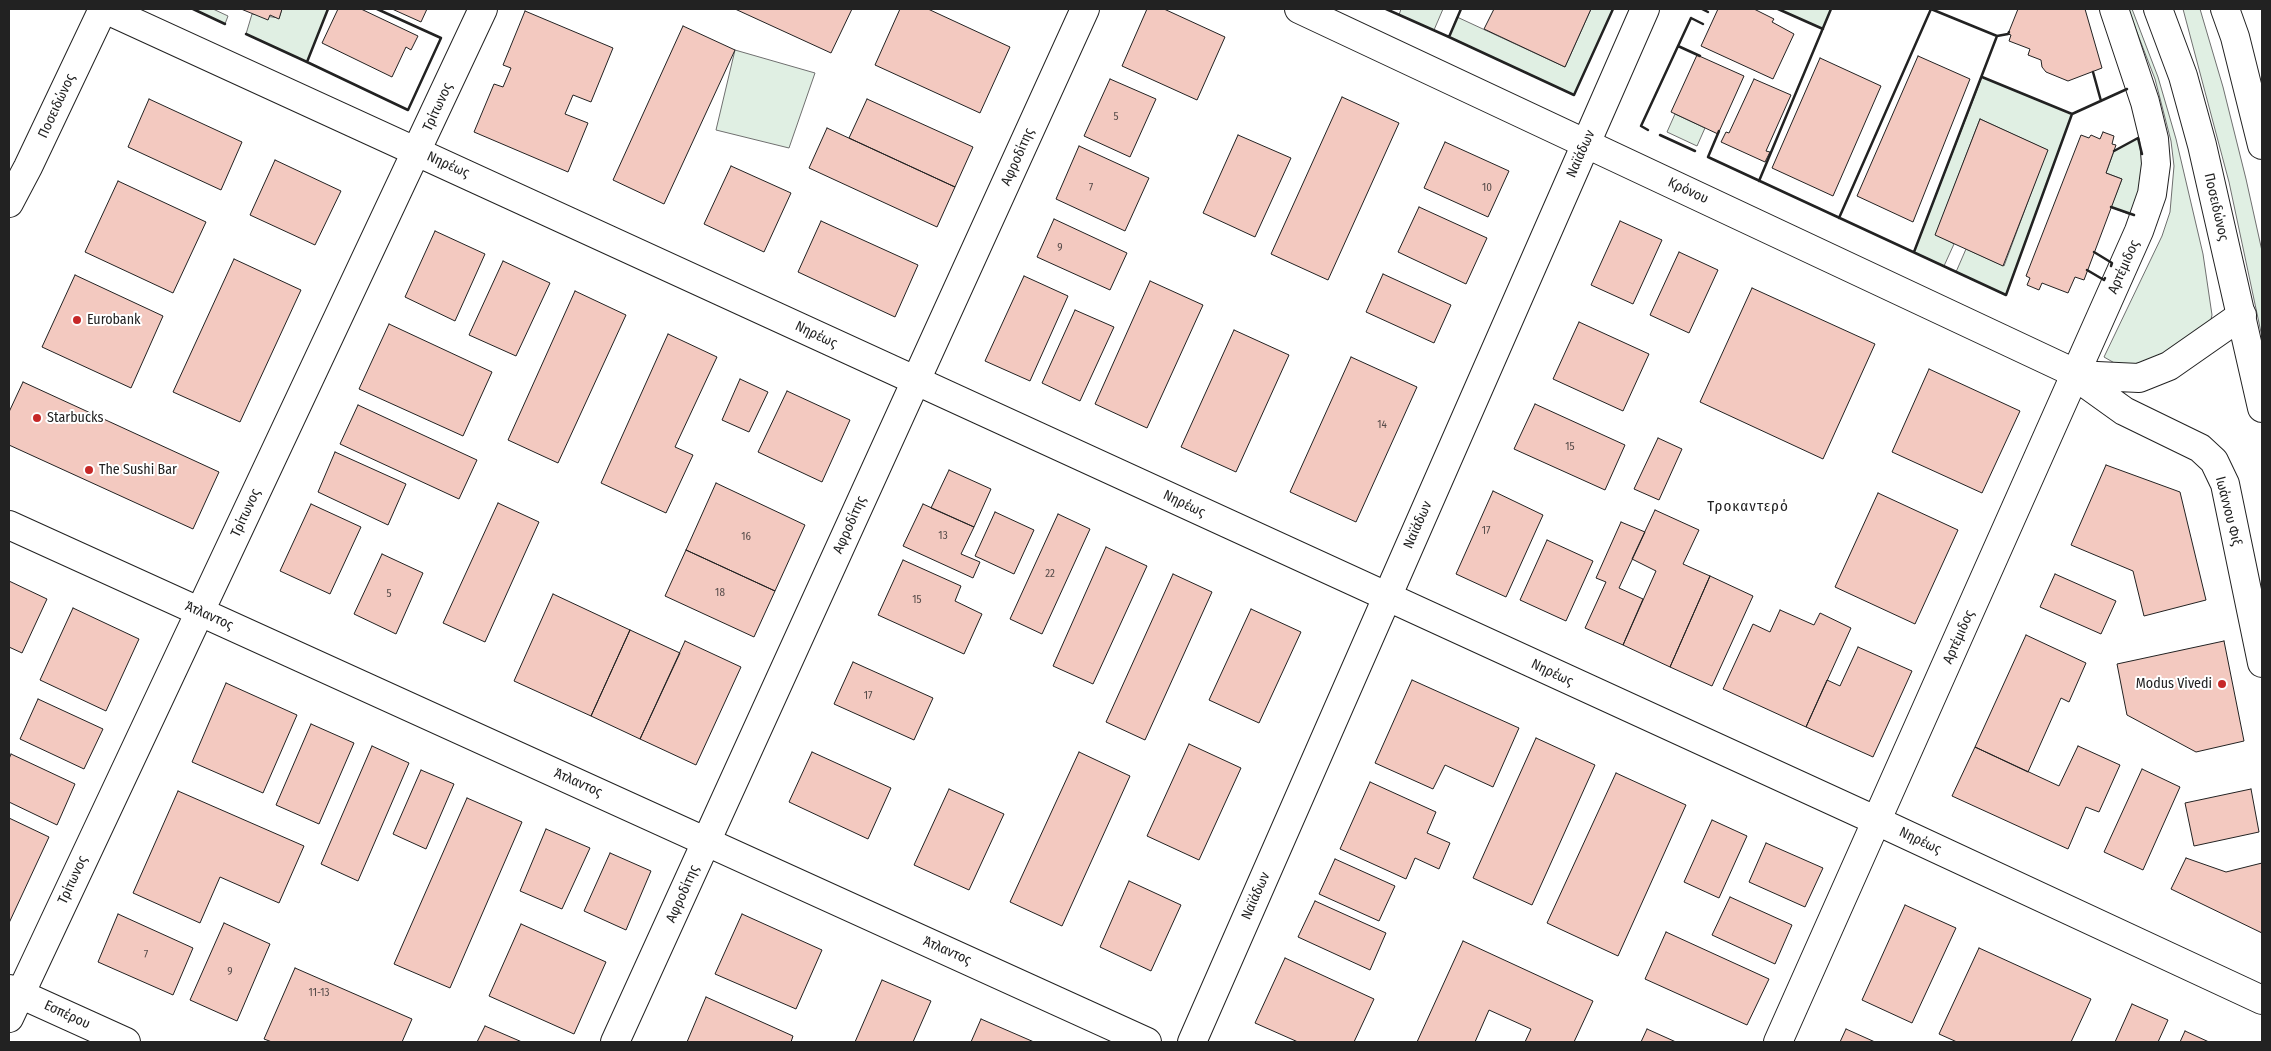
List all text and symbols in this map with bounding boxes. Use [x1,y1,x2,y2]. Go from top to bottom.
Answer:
street label: Ποσειδώνος [35,71,79,141]
street label: Τρίτωνος [420,80,456,134]
house number: 5 [1113,110,1119,124]
street label: Αφροδίτης [998,126,1038,188]
street label: Ναϊάδων [1563,128,1599,180]
street label: Νηρέως [424,148,472,182]
street label: Ποσειδώνος [2200,172,2232,242]
street label: Κρόνου [1665,174,1711,208]
house number: 7 [1089,181,1093,195]
house number: 10 [1482,181,1492,195]
street label: Αρτέμιδος [2105,237,2143,297]
house number: 9 [1057,241,1063,255]
place label: Eurobank [87,312,141,328]
marker: Eurobank [71,314,83,326]
street label: Νηρέως [792,318,840,352]
place label: Starbucks [47,410,103,426]
marker: Starbucks [31,412,43,424]
house number: 14 [1377,418,1387,432]
house number: 15 [1565,440,1575,454]
place label: The Sushi Bar [99,462,177,478]
marker: The Sushi Bar [83,464,95,476]
street label: Ιωάννου Φιξ [2211,475,2245,547]
street label: Τρίτωνος [228,486,264,540]
street label: Νηρέως [1160,487,1208,521]
street label: Αφροδίτης [830,494,870,556]
district label: Τροκαντερό [1706,498,1790,516]
street label: Ναϊάδων [1400,499,1436,551]
house number: 17 [1482,524,1490,538]
house number: 13 [938,529,948,543]
house number: 16 [741,530,751,544]
house number: 22 [1045,567,1055,581]
house number: 18 [715,586,725,600]
house number: 5 [386,587,392,601]
house number: 15 [912,593,922,607]
street label: Άτλαντος [182,598,236,634]
street label: Αρτέμιδος [1940,607,1978,667]
street label: Νηρέως [1528,656,1576,690]
place label: Modus Vivedi [2136,676,2212,692]
marker: Modus Vivedi [2216,678,2228,690]
house number: 17 [864,689,872,703]
street label: Άτλαντος [551,765,605,801]
street label: Νηρέως [1896,824,1944,858]
street label: Τρίτωνος [55,853,91,907]
street label: Αφροδίτης [663,863,703,925]
street label: Ναϊάδων [1238,870,1274,922]
street label: Άτλαντος [920,933,974,969]
house number: 7 [144,948,148,962]
house number: 9 [227,965,233,979]
house number: 11-13 [309,986,329,1000]
street label: Εσπέρου [41,997,93,1033]

